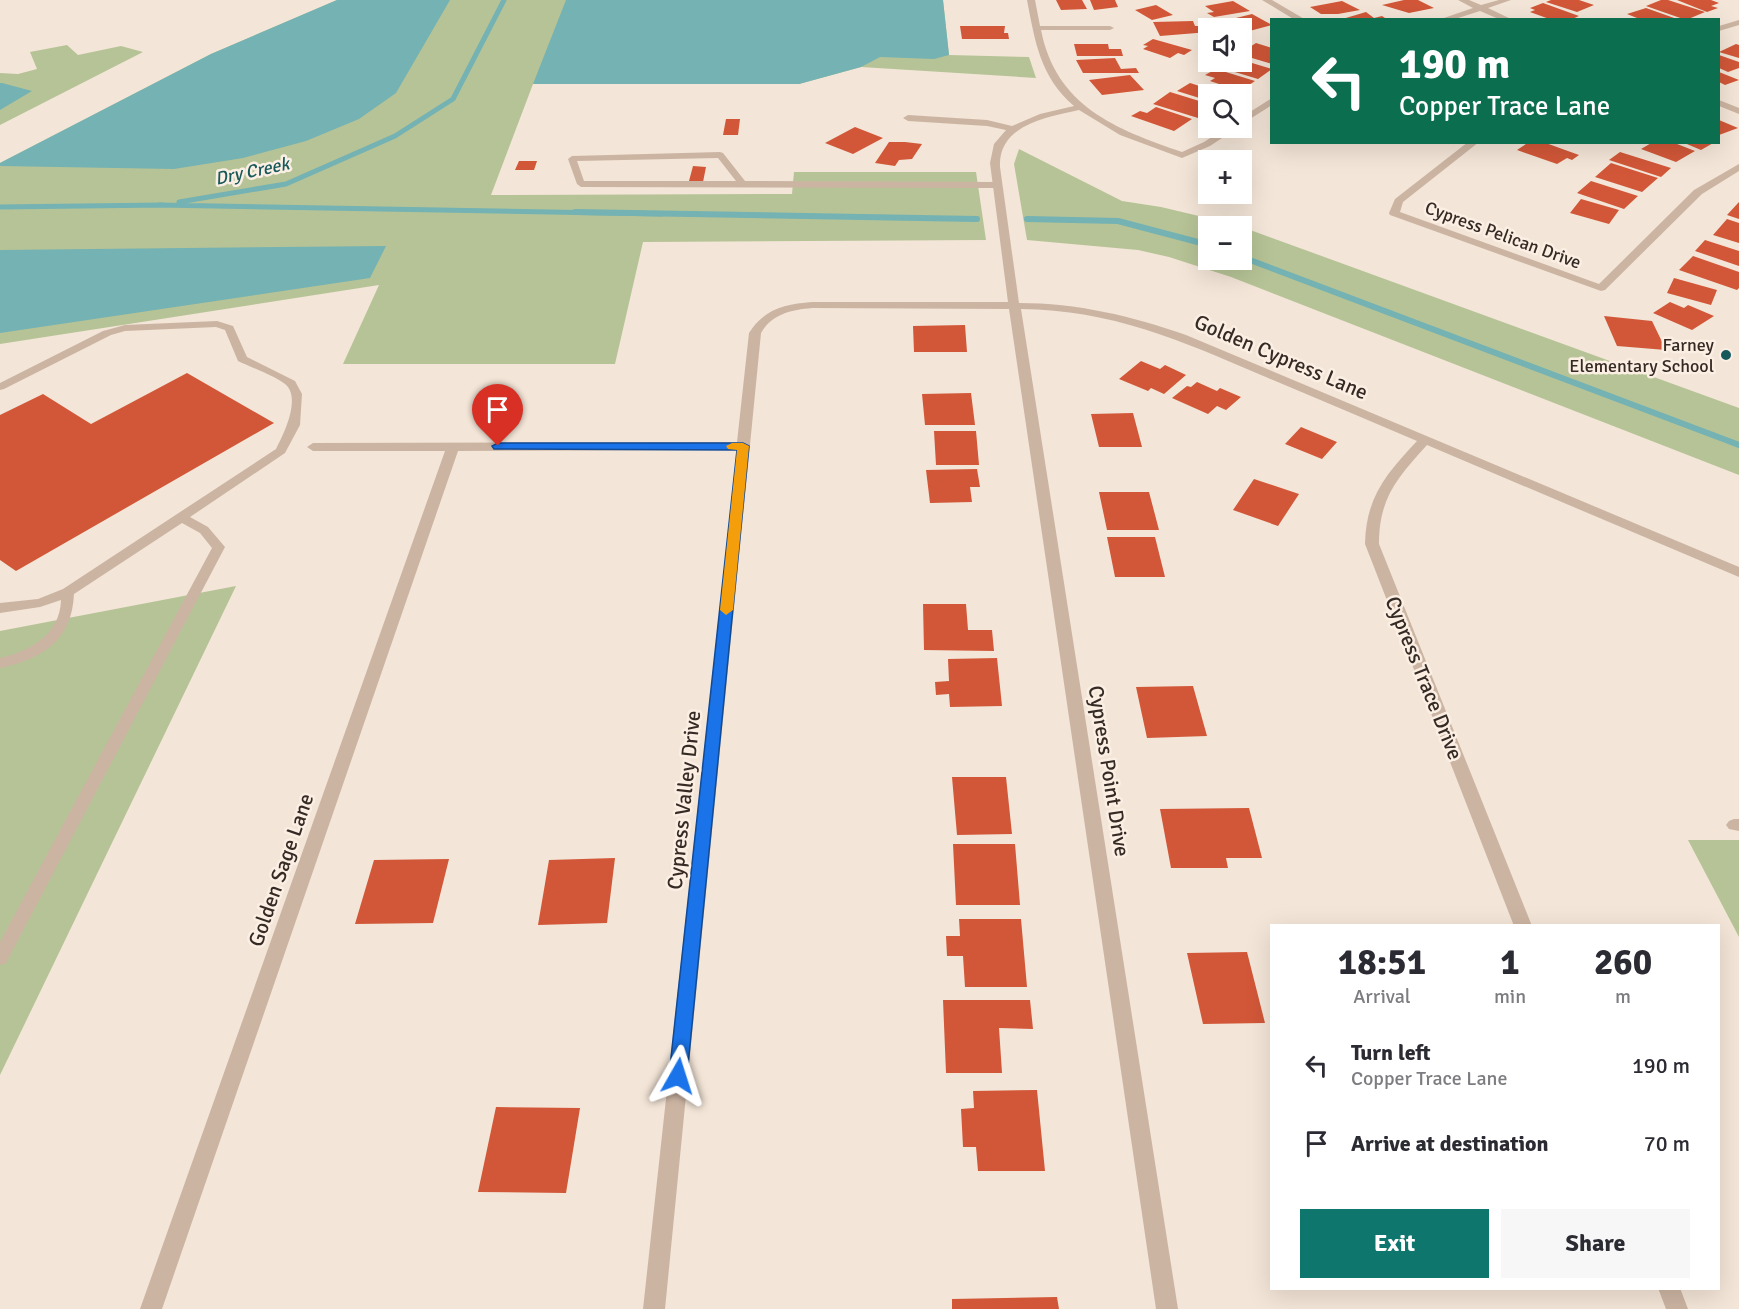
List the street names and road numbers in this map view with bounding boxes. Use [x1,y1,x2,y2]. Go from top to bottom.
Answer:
street label: Cypress Pelican Drive [1422,197,1584,273]
street label: Golden Cypress Lane [1190,309,1372,405]
street label: Cypress Trace Drive [1379,593,1469,763]
street label: Cypress Point Drive [1083,684,1135,858]
street label: Cypress Valley Drive [662,709,706,891]
street label: Golden Sage Lane [243,790,319,950]

